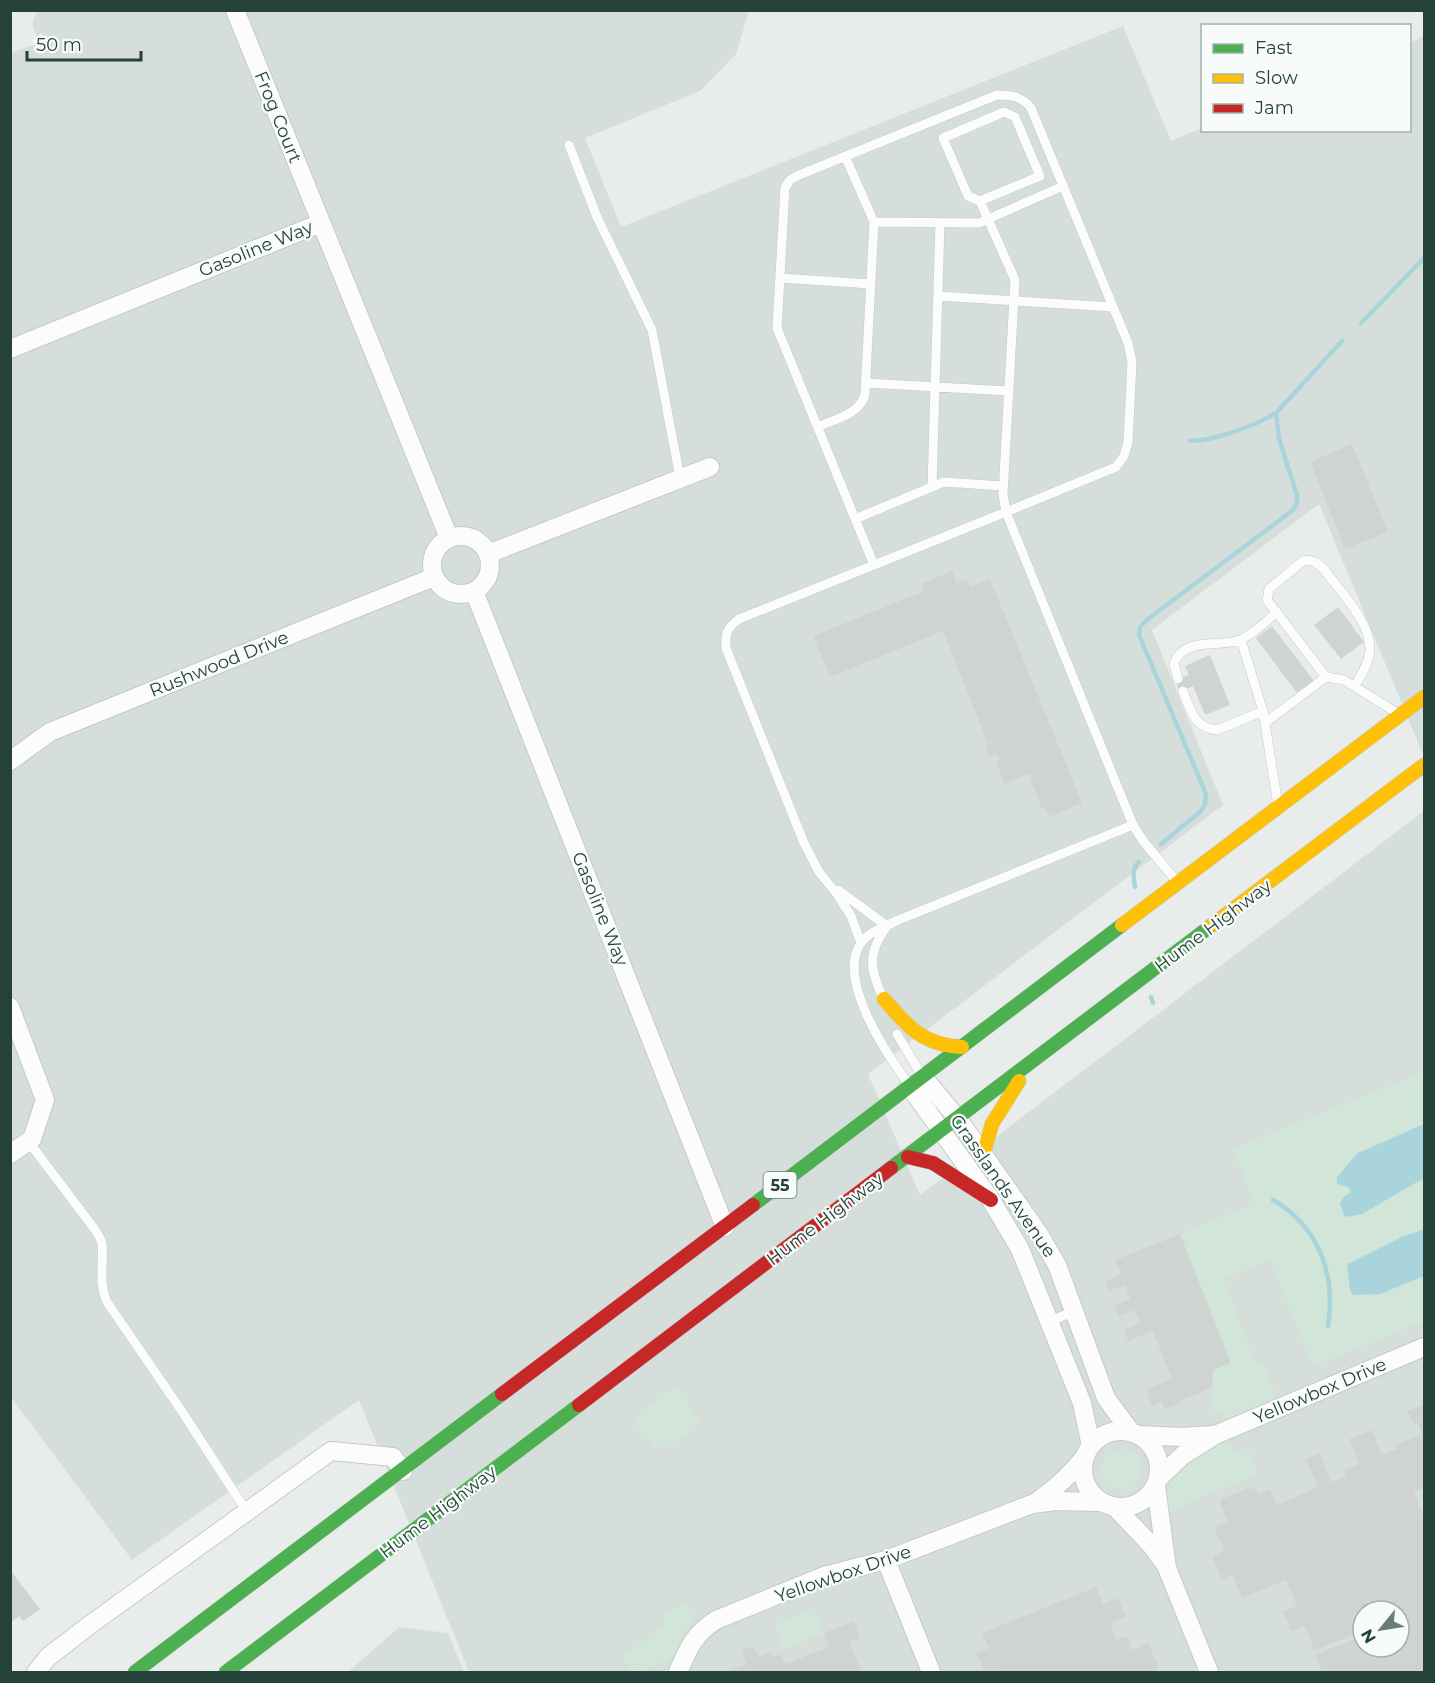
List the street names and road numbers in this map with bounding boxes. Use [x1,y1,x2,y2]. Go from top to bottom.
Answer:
street label: Frog Court [250,68,306,166]
street label: Gasoline Way [196,216,316,282]
street label: Rushwood Drive [146,626,292,702]
street label: Gasoline Way [567,849,633,969]
street label: Hume Highway [1150,875,1276,977]
street label: Grasslands Avenue [945,1110,1061,1262]
street label: Hume Highway [762,1168,888,1270]
road number: 55 [764,1172,796,1198]
street label: Yellowbox Drive [1250,1353,1390,1429]
street label: Hume Highway [375,1461,501,1563]
street label: Yellowbox Drive [772,1540,914,1608]

